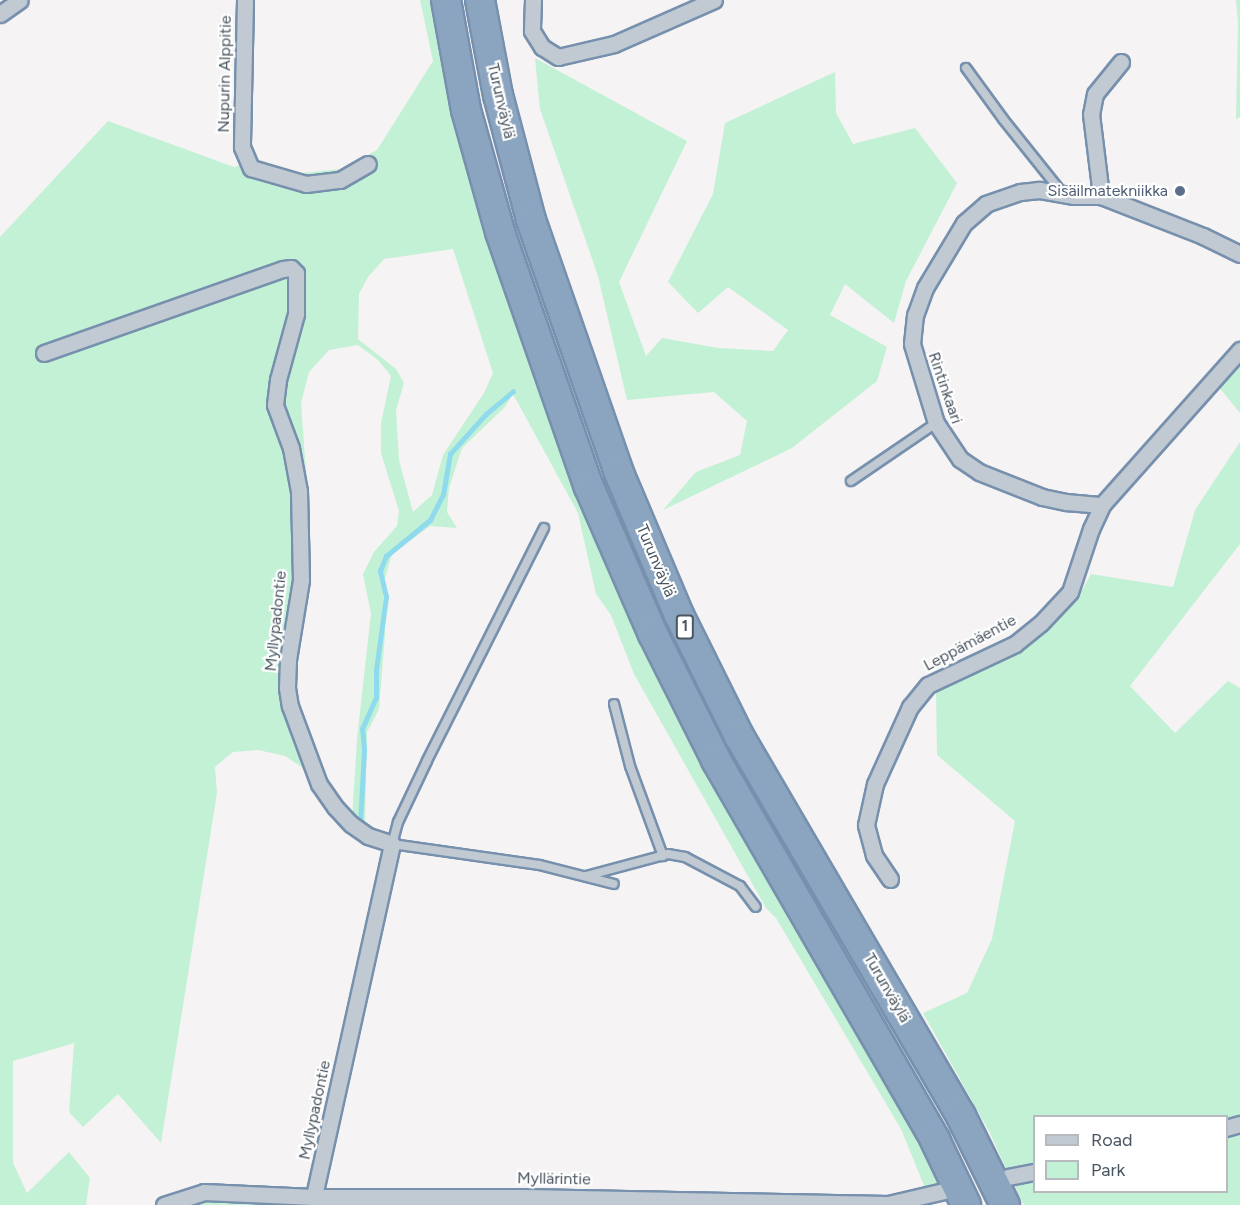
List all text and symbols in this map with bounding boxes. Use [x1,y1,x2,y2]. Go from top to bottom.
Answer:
street label: Nupurin Alppitie [214,15,236,133]
street label: Turunväylä [483,62,519,140]
place label: Sisäilmatekniikka [1047,181,1168,201]
marker: Sisäilmatekniikka [1173,184,1187,198]
street label: Rintinkaari [924,350,966,426]
street label: Turunväylä [632,522,680,600]
street label: Myllypadontie [261,570,291,672]
street label: Leppämäentie [920,611,1020,675]
road number: 1 [674,615,696,639]
street label: Turunväylä [860,950,914,1026]
street label: Myllypadontie [295,1059,335,1161]
legend [1033,1115,1228,1193]
text: Road [1091,1129,1132,1151]
text: Park [1091,1159,1125,1181]
street label: Myllärintie [517,1169,591,1189]

